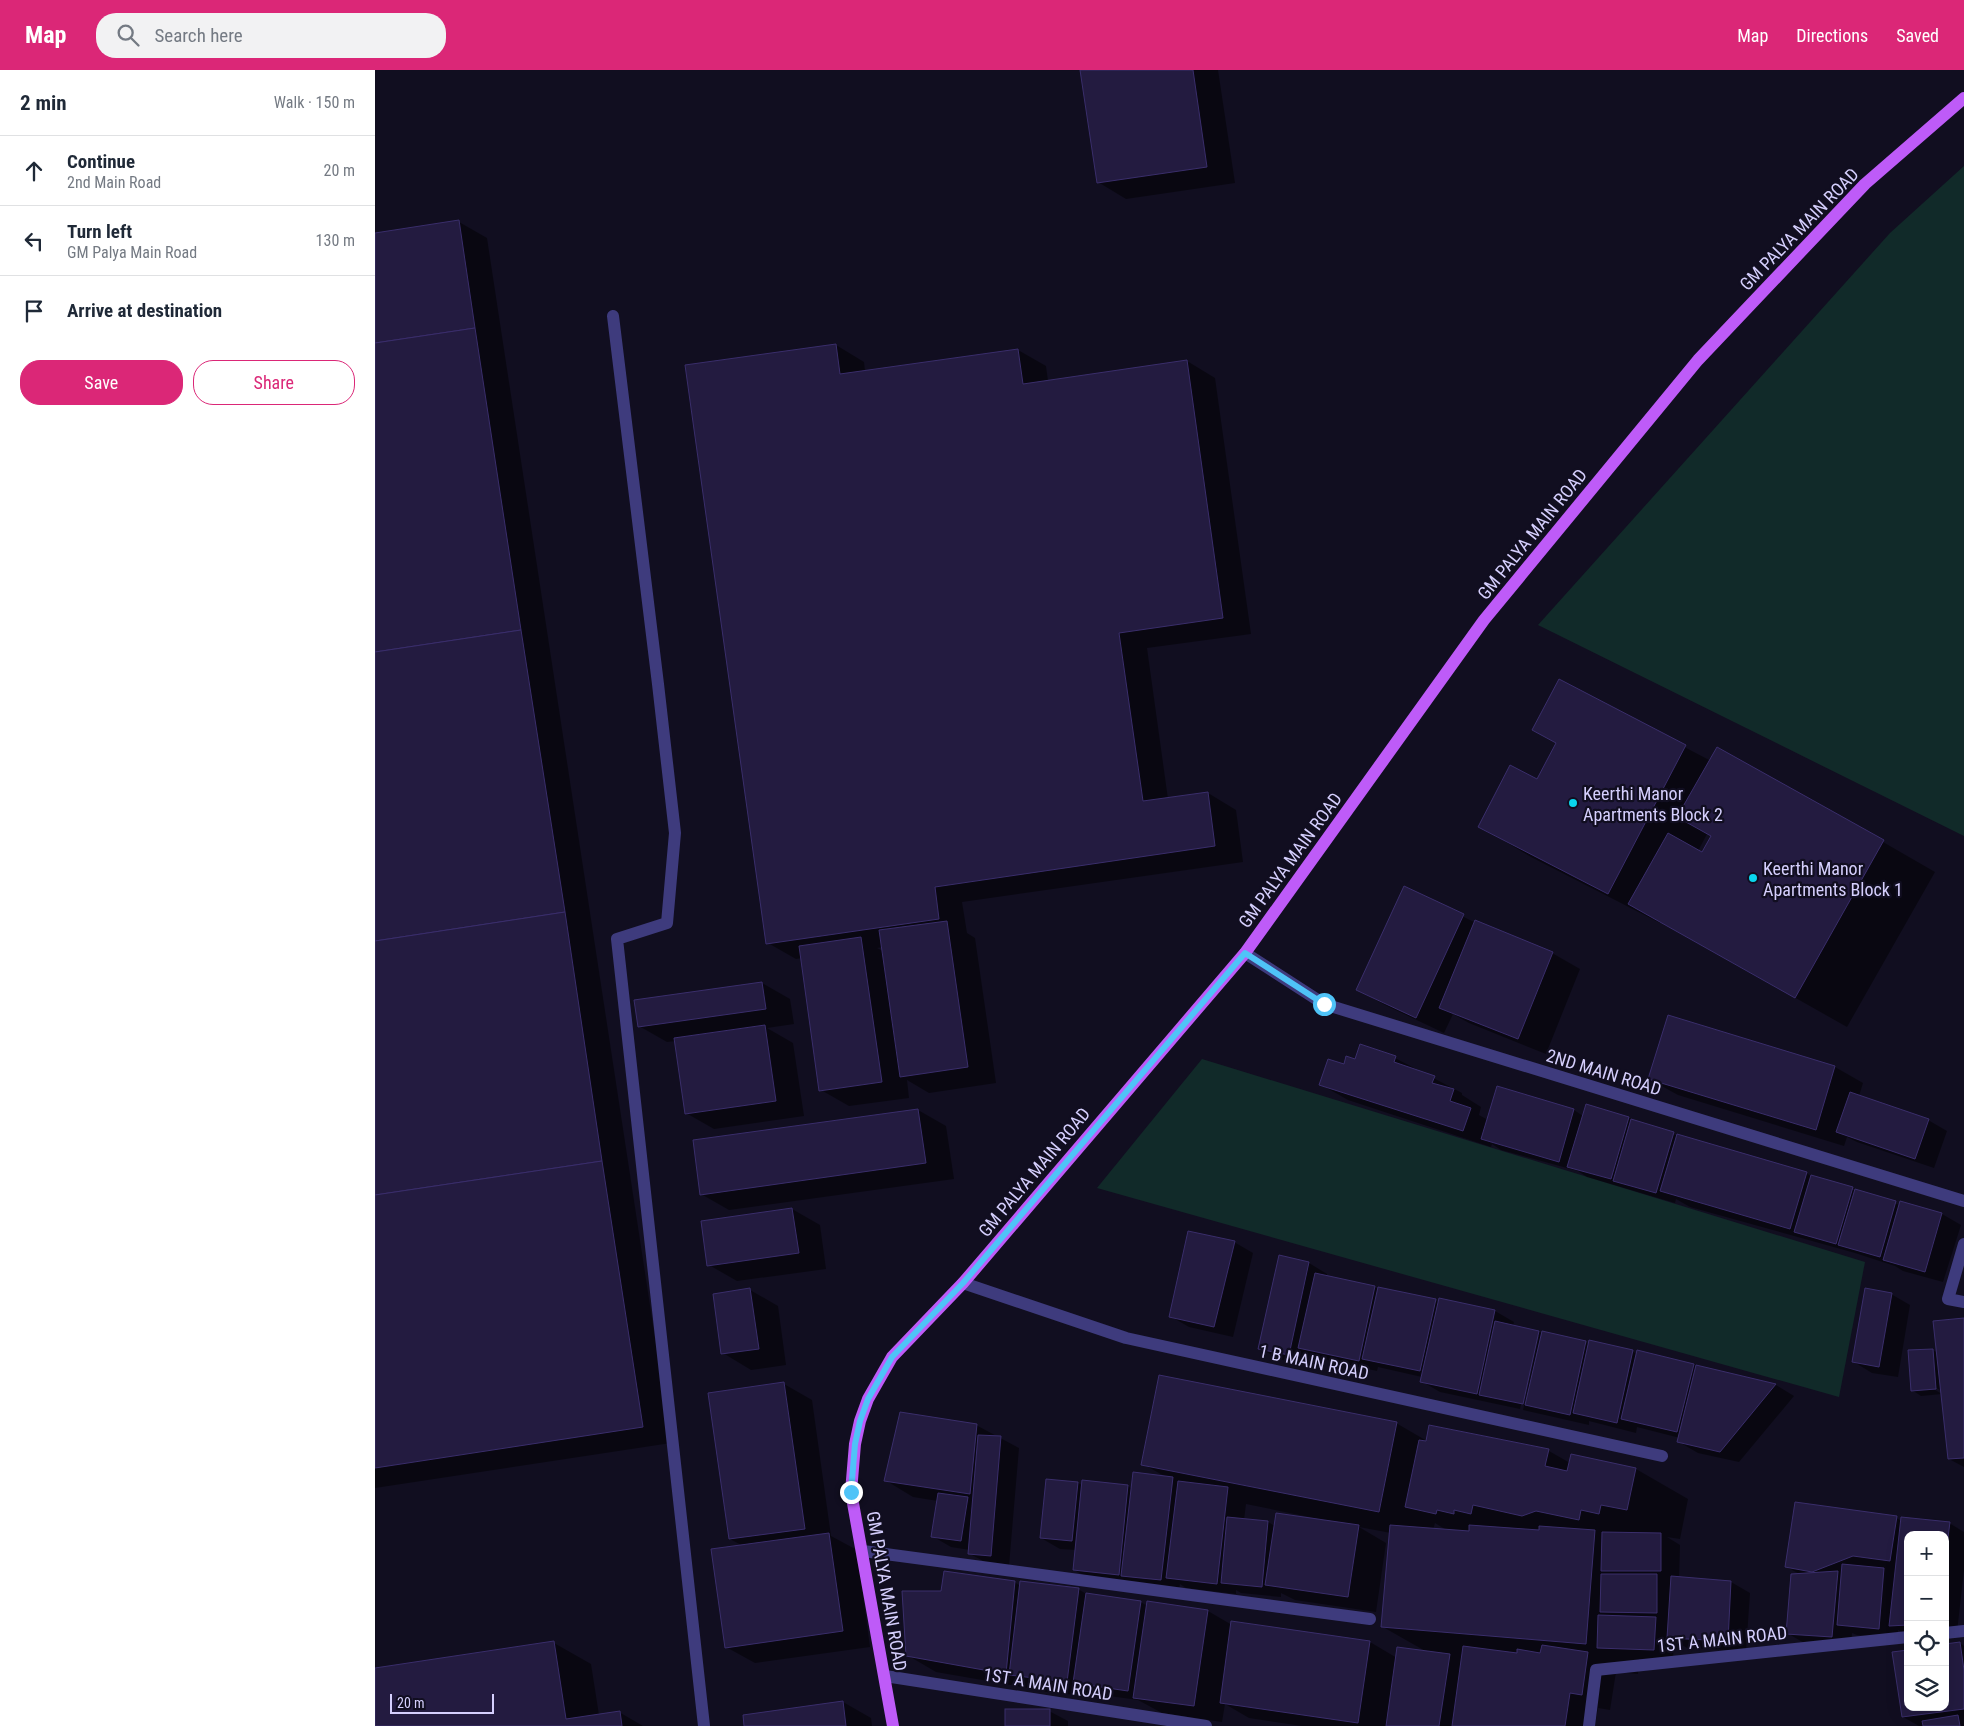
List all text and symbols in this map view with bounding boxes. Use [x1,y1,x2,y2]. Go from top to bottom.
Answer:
search box [96,13,446,58]
text: Map [25,21,66,49]
icon: search [114,21,142,49]
text: Search here [154,24,243,47]
text: Map [1737,25,1768,46]
text: Directions [1796,25,1868,46]
text: Saved [1896,25,1939,46]
text: 2 min [20,91,67,115]
text: Walk · 150 m [274,93,355,112]
text: Continue [67,150,135,173]
icon: ahead [20,157,48,185]
text: 20 m [323,161,355,180]
street label: GM PALYA MAIN ROAD [1735,163,1863,295]
text: 2nd Main Road [67,173,161,192]
text: Turn left [67,220,132,243]
icon: left [20,227,48,255]
text: 130 m [316,231,355,250]
text: GM Palya Main Road [67,243,197,262]
icon: arrive [20,297,48,325]
text: Arrive at destination [67,299,222,322]
button: Save [20,360,183,405]
button: Share [193,360,355,405]
street label: GM PALYA MAIN ROAD [1473,464,1591,604]
place label: Keerthi Manor Apartments Block 2 [1583,783,1723,825]
street label: GM PALYA MAIN ROAD [1234,788,1346,932]
marker: Keerthi Manor Apartments Block 2 [1567,797,1579,809]
place label: Keerthi Manor Apartments Block 1 [1763,858,1903,900]
marker: Keerthi Manor Apartments Block 1 [1747,872,1759,884]
route start [1313,993,1336,1016]
street label: 2ND MAIN ROAD [1544,1045,1664,1099]
street label: GM PALYA MAIN ROAD [974,1103,1094,1241]
street label: 1 B MAIN ROAD [1257,1340,1371,1384]
route end [840,1481,863,1504]
street label: GM PALYA MAIN ROAD [863,1509,911,1673]
map controls [1904,1531,1949,1711]
button: + [1904,1531,1949,1576]
button: − [1904,1576,1949,1621]
button: locate [1904,1621,1949,1666]
street label: 1ST A MAIN ROAD [1656,1622,1788,1656]
street label: 1ST A MAIN ROAD [982,1663,1114,1705]
button: layers [1904,1666,1949,1711]
scale bar [390,1691,494,1714]
text: 20 m [397,1695,425,1711]

